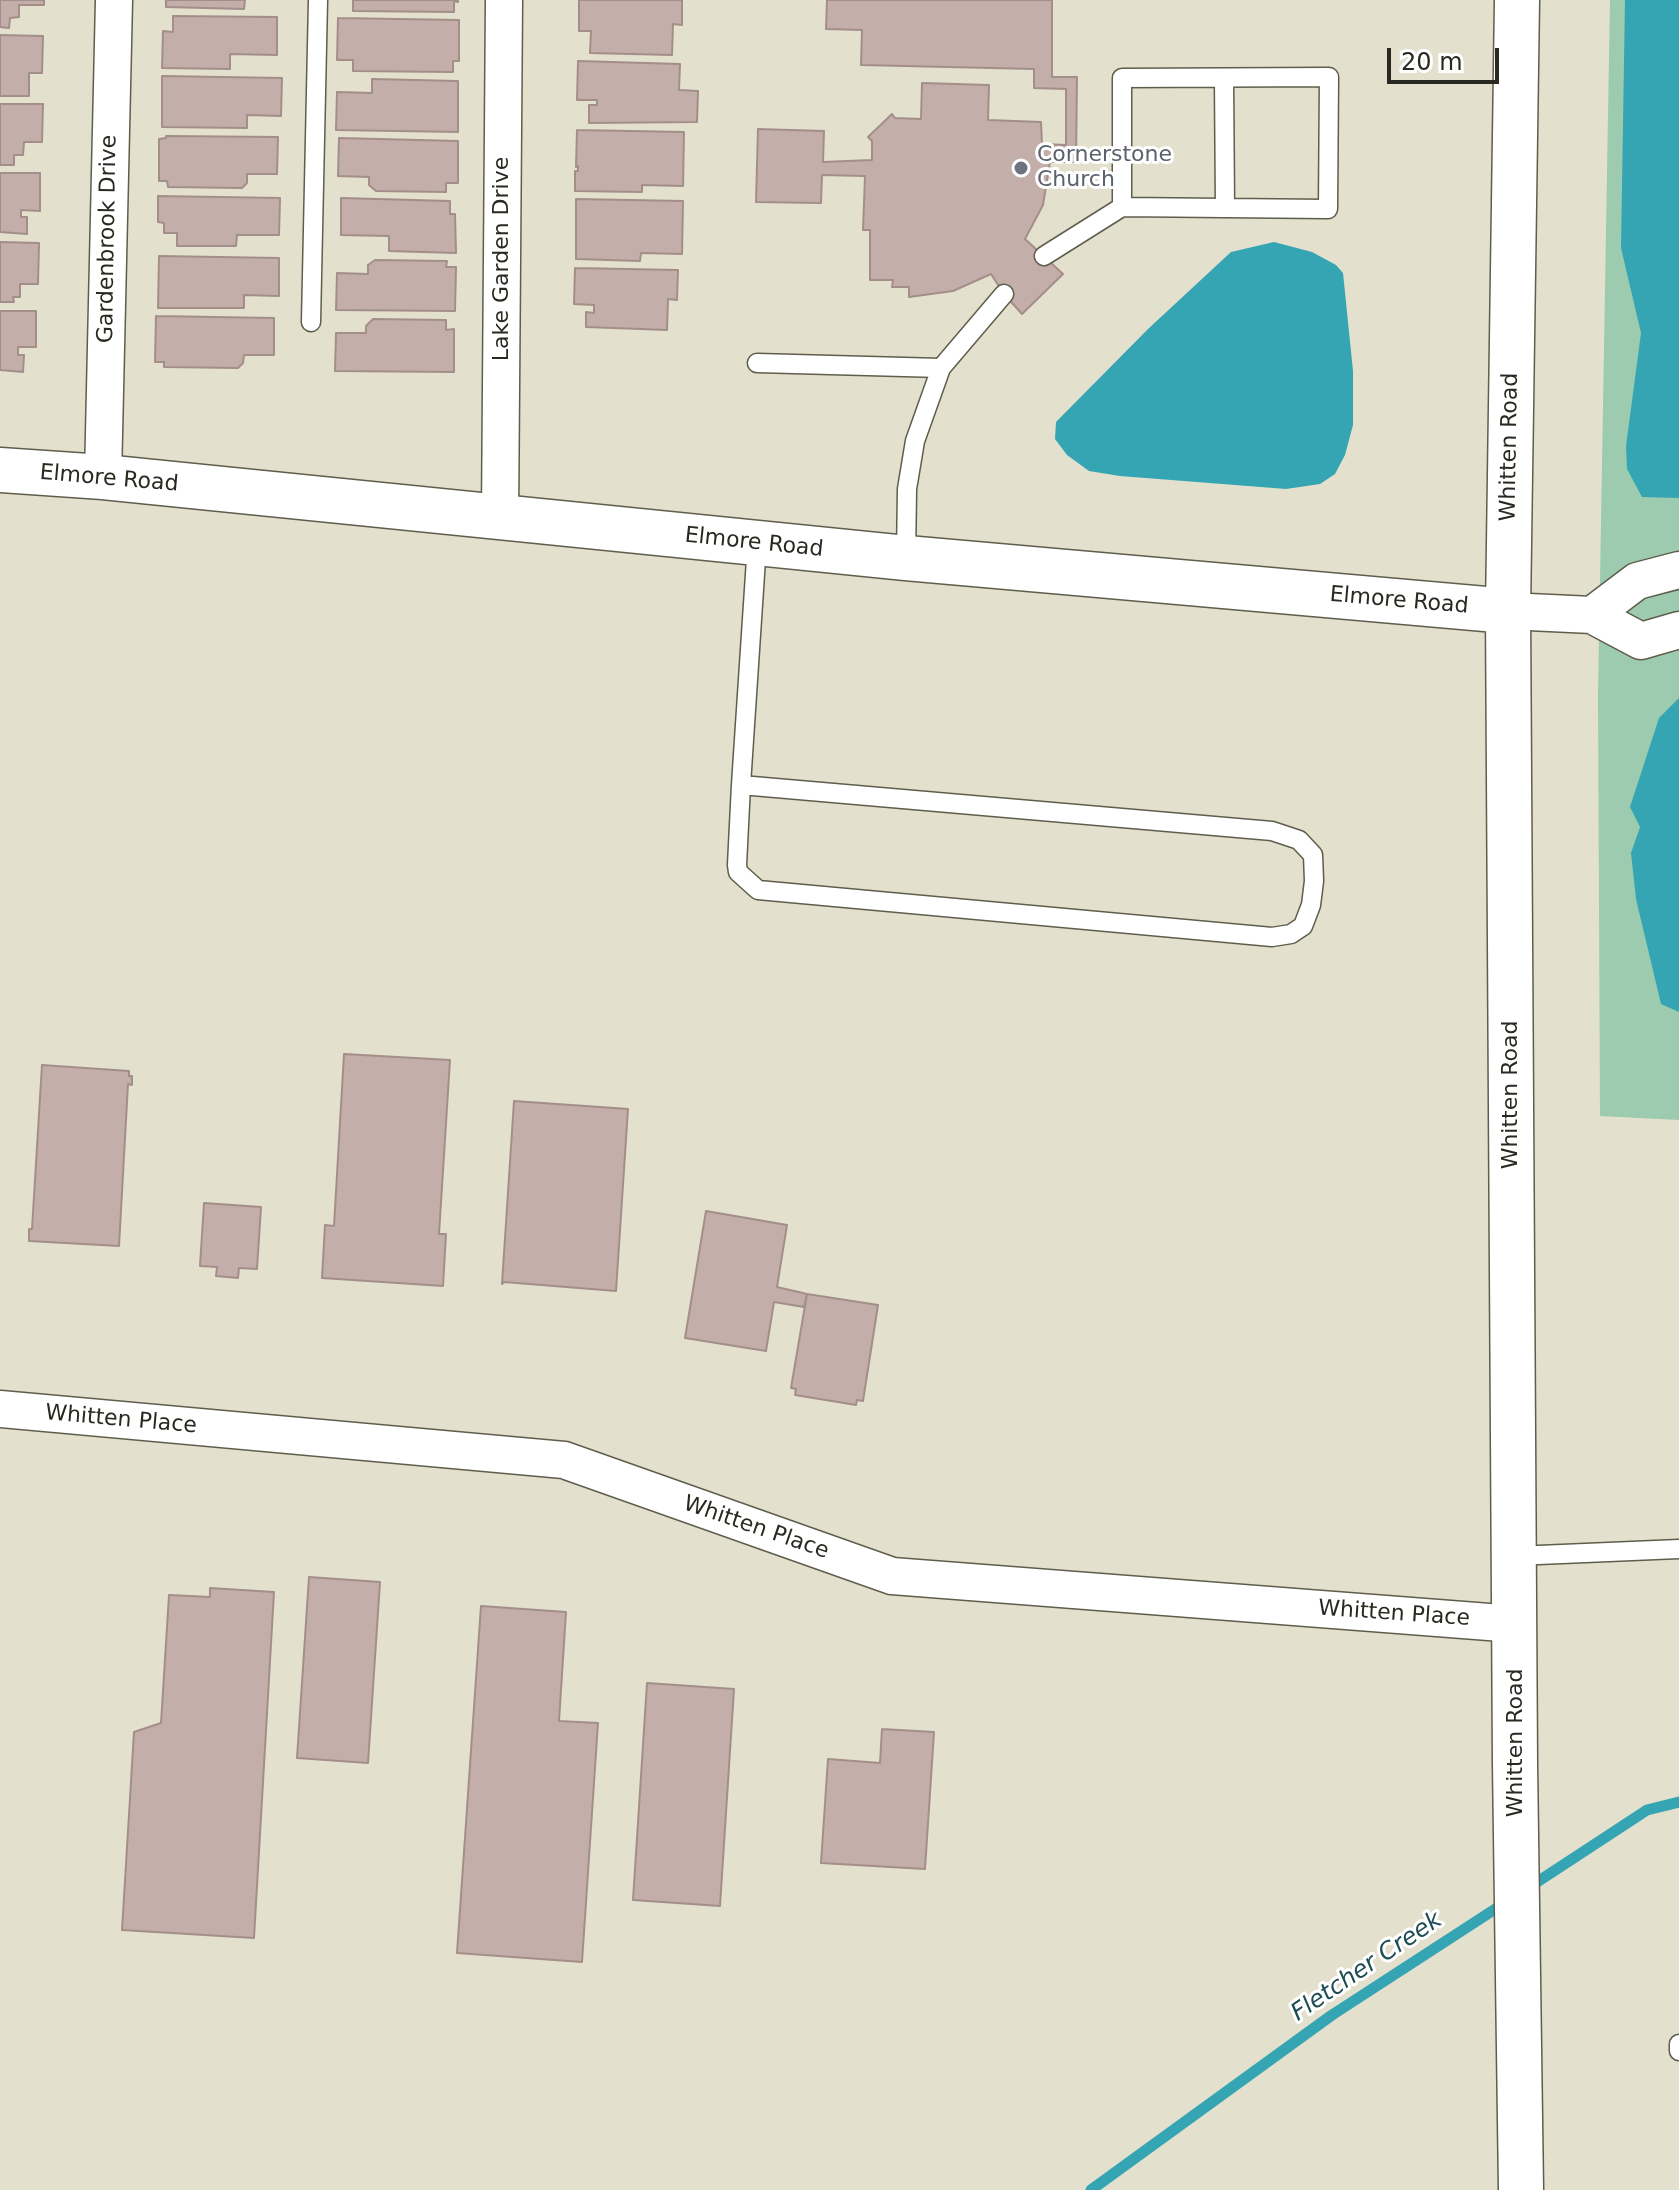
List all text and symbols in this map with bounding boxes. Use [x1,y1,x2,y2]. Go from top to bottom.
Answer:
scale bar [1391,32,1503,82]
text: 20 m [1401,48,1463,76]
street label: Gardenbrook Drive [93,135,123,343]
place label: Cornerstone Church [1037,142,1172,194]
street label: Lake Garden Drive [489,157,515,361]
marker: Cornerstone Church [1012,159,1030,177]
street label: Whitten Road [1496,372,1524,522]
street label: Elmore Road [39,460,179,498]
street label: Elmore Road [683,523,825,563]
street label: Elmore Road [1329,582,1469,620]
street label: Whitten Road [1498,1021,1524,1169]
street label: Whitten Place [44,1400,198,1440]
street label: Whitten Place [680,1491,832,1565]
street label: Whitten Place [1317,1596,1471,1632]
street label: Whitten Road [1503,1669,1529,1817]
water label: Fletcher Creek [1286,1906,1448,2028]

